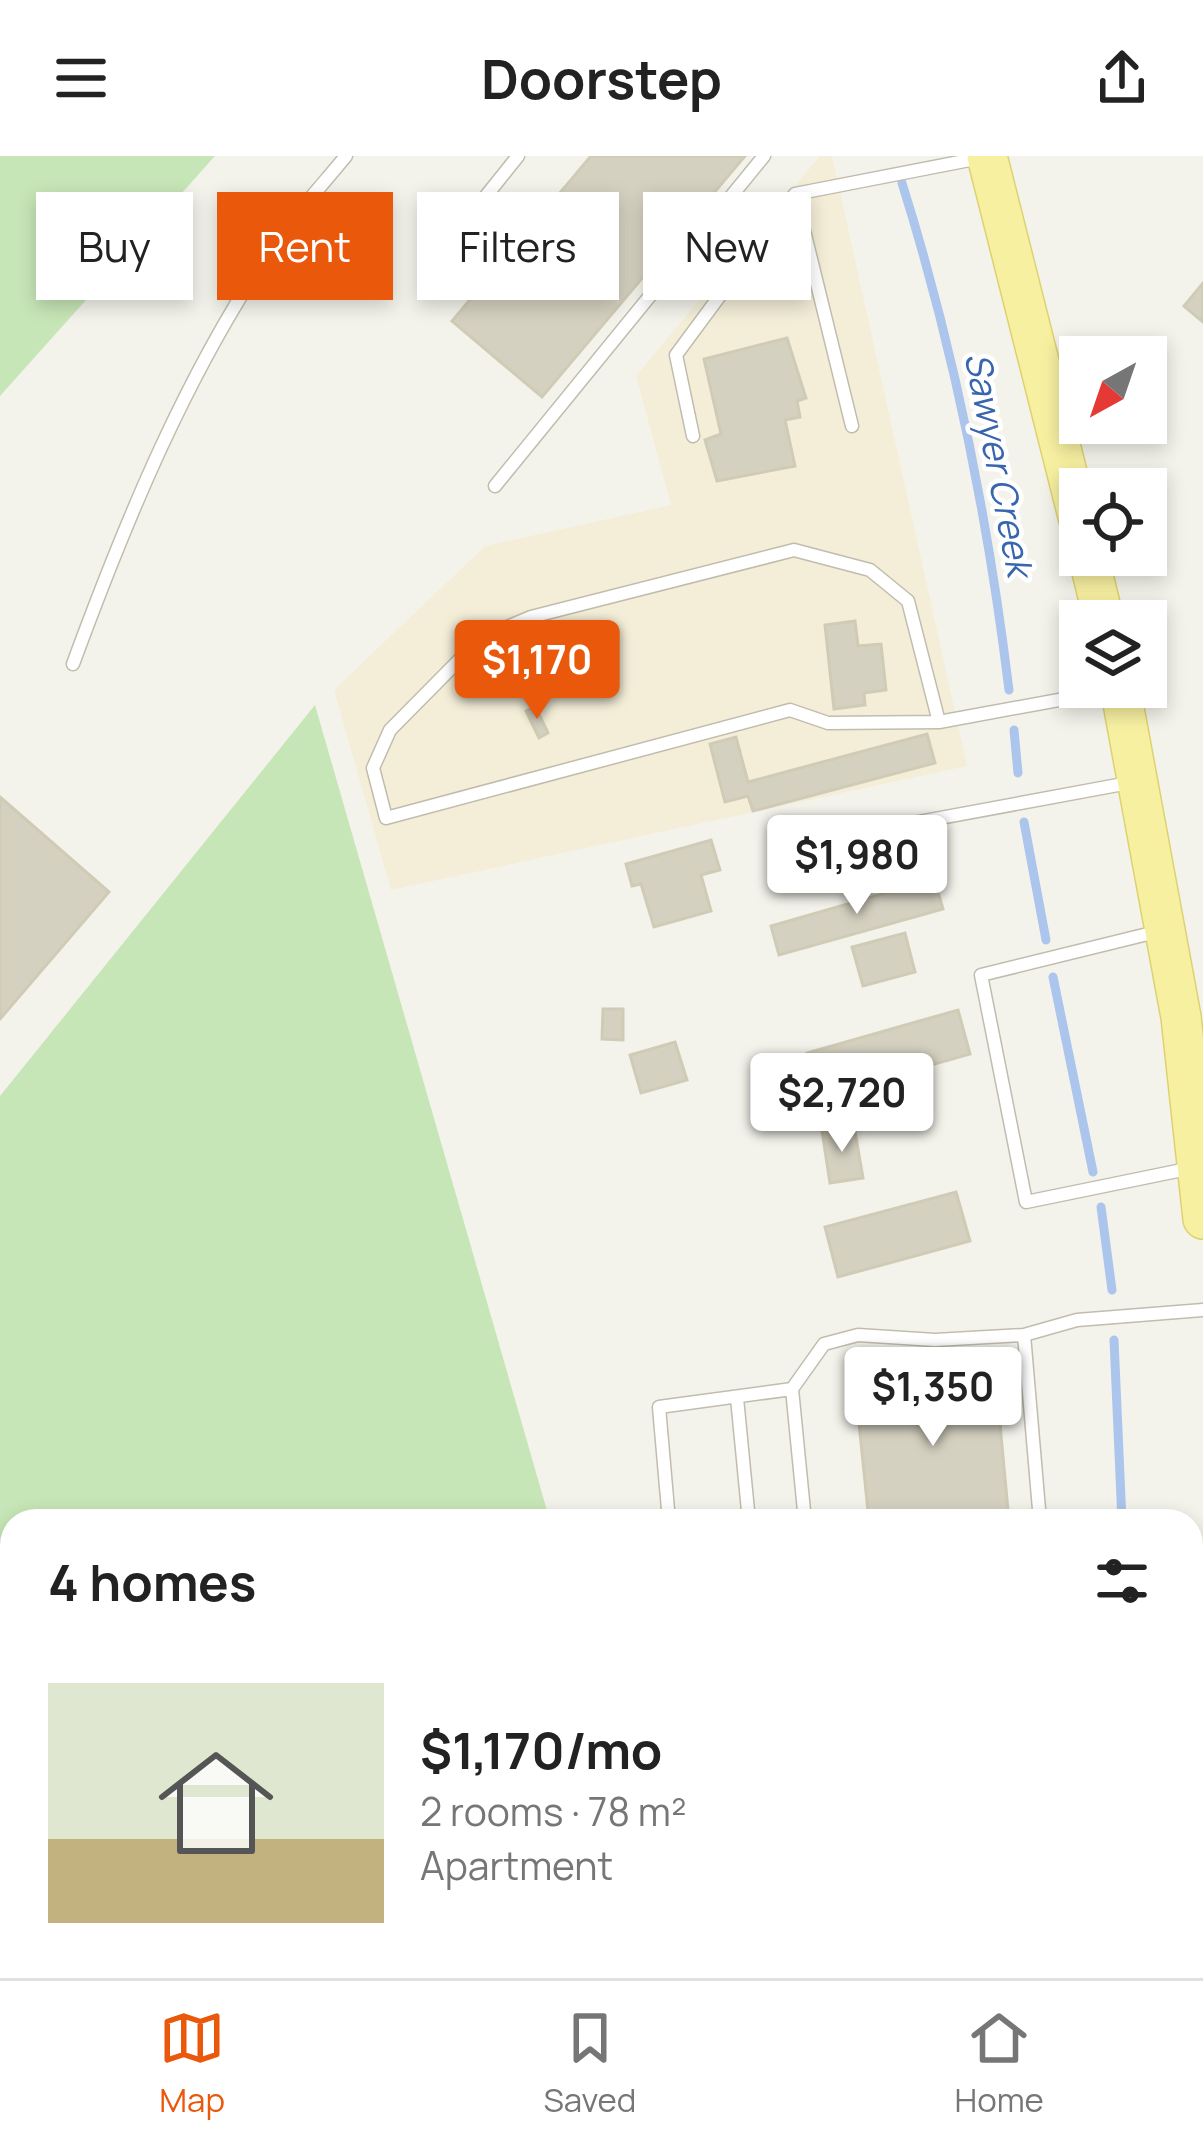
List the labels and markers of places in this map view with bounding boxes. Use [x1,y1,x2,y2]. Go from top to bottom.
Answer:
pin: $1,170 [439,620,635,722]
pin: $1,980 [759,815,955,917]
pin: $2,720 [744,1053,940,1155]
pin: $1,350 [835,1347,1031,1449]

